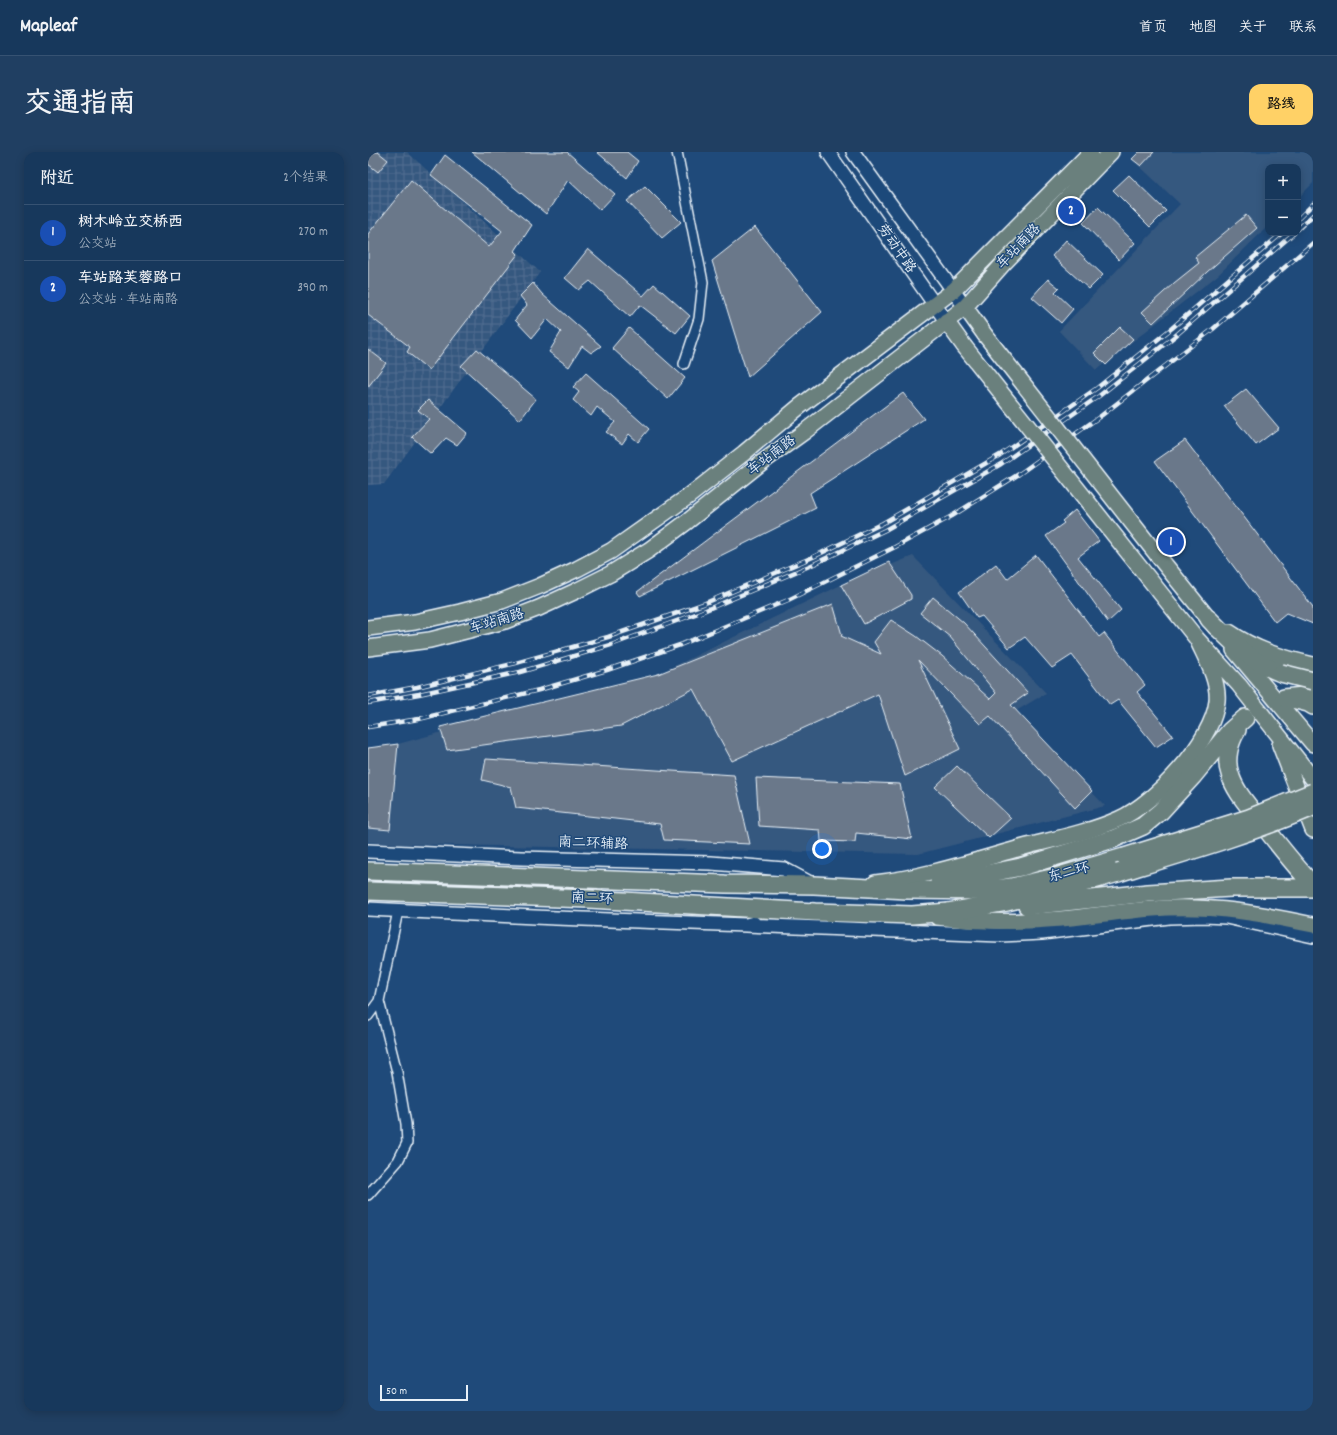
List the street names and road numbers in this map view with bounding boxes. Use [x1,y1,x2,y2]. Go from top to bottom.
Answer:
street label: 劳动中路 [872,220,920,278]
street label: 车站南路 [992,220,1046,274]
street label: 车站南路 [744,431,800,481]
street label: 车站南路 [467,604,527,640]
street label: 南二环辅路 [558,833,628,855]
street label: 东二环 [1046,858,1092,888]
street label: 南二环 [571,888,613,910]

